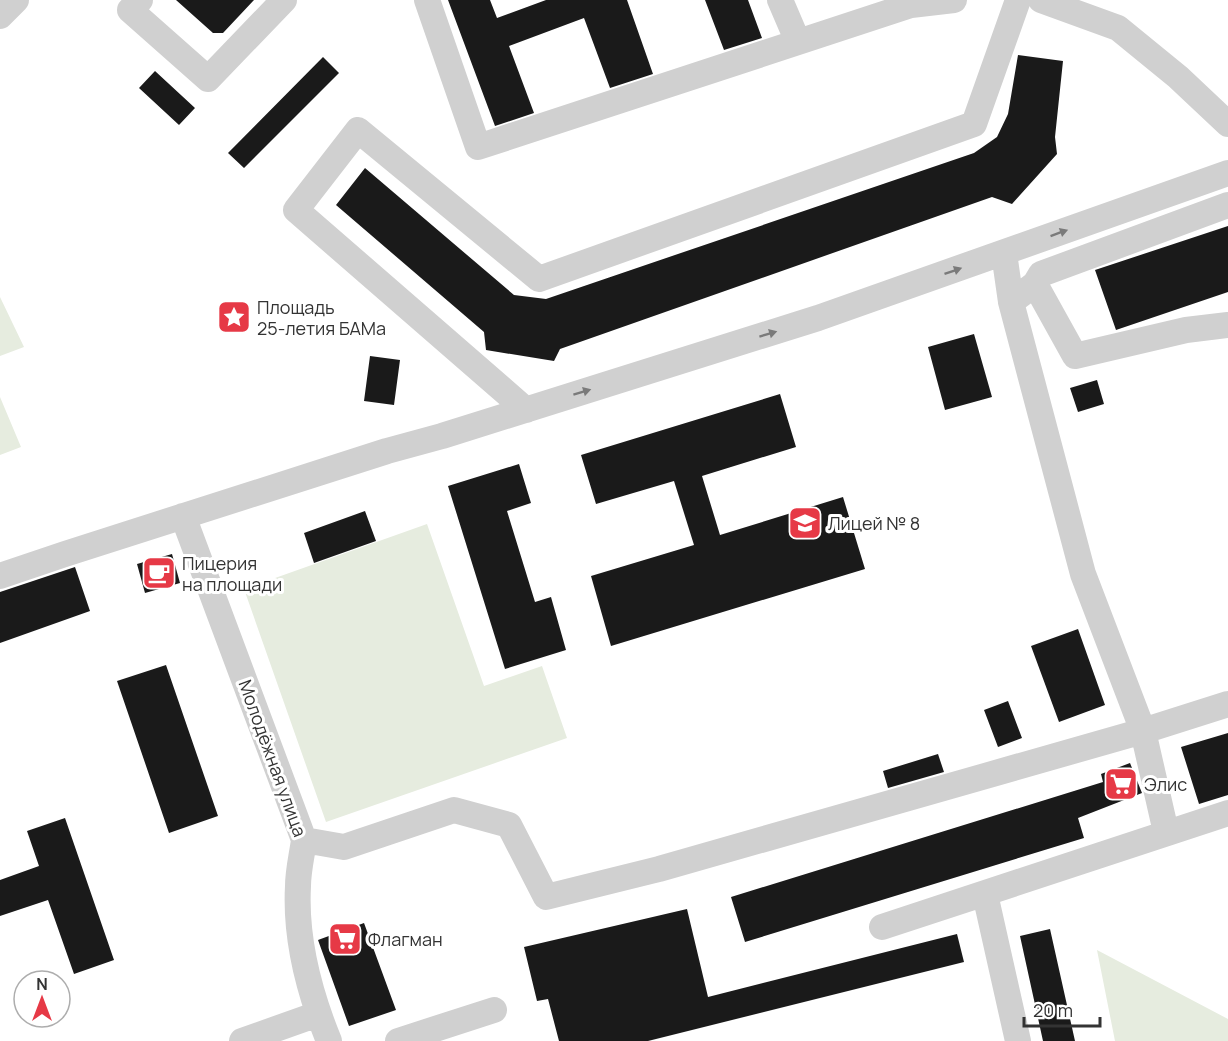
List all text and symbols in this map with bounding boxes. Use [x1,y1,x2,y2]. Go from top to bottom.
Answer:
one-way arrow [1051,228,1069,238]
one-way arrow [944,266,962,275]
place label: Площадь 25-летия БАМа [257,295,386,340]
place icon: Площадь 25-летия БАМа [216,299,252,335]
one-way arrow [759,329,777,338]
one-way arrow [573,387,591,396]
school or university icon: Лицей № 8 [787,505,823,541]
place label: Лицей № 8 [828,511,920,535]
place label: Пицерия на площади [182,551,282,596]
cafe icon: Пицерия на площади [141,555,177,591]
street label: Молодёжная улица [233,676,313,840]
supermarket icon: Элис [1103,766,1139,802]
place label: Элис [1144,772,1187,796]
supermarket icon: Флагман [327,921,363,957]
place label: Флагман [368,927,443,951]
north arrow [12,969,72,1029]
text: N [36,973,48,995]
scale bar [1024,990,1100,1028]
text: 20 m [1033,998,1073,1022]

